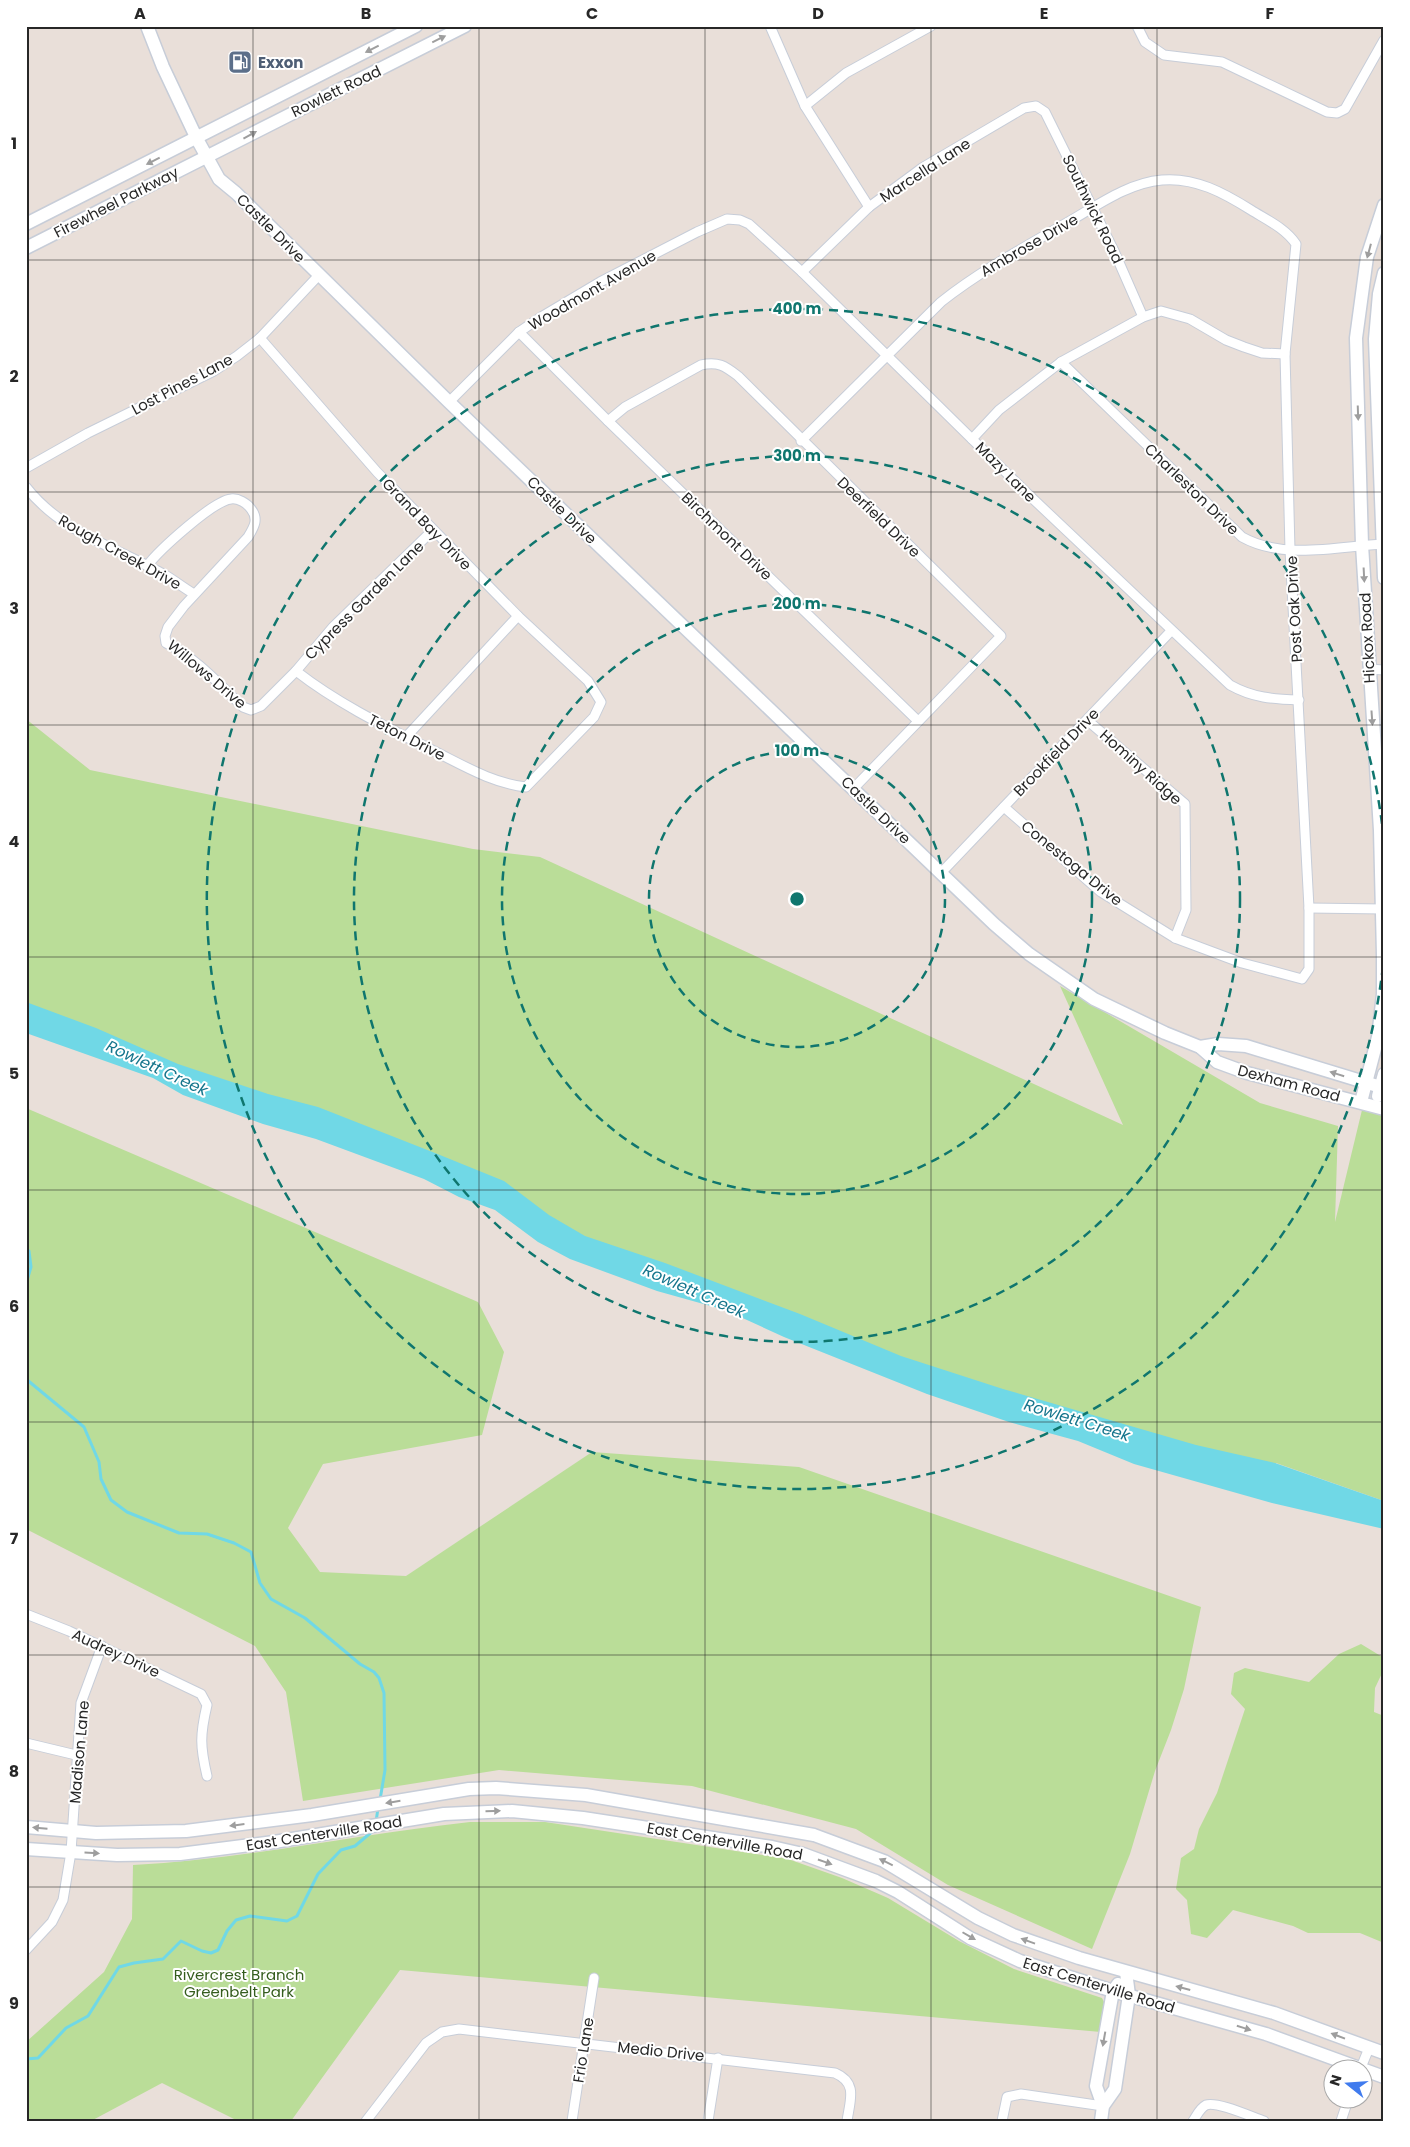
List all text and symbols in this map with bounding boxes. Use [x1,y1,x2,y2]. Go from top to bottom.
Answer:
text: A [134,2,146,25]
text: B [361,2,371,25]
text: C [586,2,598,25]
text: D [812,2,824,25]
text: E [1040,2,1048,25]
text: F [1266,2,1275,25]
one-way arrow [432,35,446,43]
one-way arrow [365,45,380,53]
fuel station icon: Exxon [227,49,253,75]
place label: Exxon [258,52,303,73]
street label: Rowlett Road [287,60,385,122]
one-way arrow [243,131,257,139]
text: 1 [11,132,17,155]
street label: Marcella Lane [876,133,974,207]
street label: Southwick Road [1058,151,1128,267]
one-way arrow [146,157,160,165]
street label: Firewheel Parkway [50,161,182,243]
street label: Castle Drive [232,189,310,267]
street label: Ambrose Drive [976,208,1082,282]
one-way arrow [1364,244,1372,259]
street label: Woodmont Avenue [524,245,660,335]
text: 400 m [773,298,822,319]
street label: Lost Pines Lane [128,348,236,420]
text: 2 [9,365,19,388]
one-way arrow [1354,405,1362,421]
street label: Mazy Lane [971,437,1041,507]
street label: Charleston Drive [1140,438,1244,540]
text: 300 m [773,445,821,466]
street label: Castle Drive [522,471,602,549]
street label: Deerfield Drive [833,472,925,562]
street label: Grand Bay Drive [378,473,476,575]
street label: Birchmont Drive [677,487,777,585]
street label: Rough Creek Drive [55,510,185,594]
street label: Cypress Garden Lane [300,536,428,664]
street label: Post Oak Drive [1281,555,1307,663]
one-way arrow [1360,568,1368,584]
street label: Hickox Road [1354,592,1380,684]
text: 200 m [773,593,821,614]
text: 3 [9,597,19,620]
street label: Willows Drive [163,635,251,713]
street label: Brookfield Drive [1008,703,1104,801]
street label: Teton Drive [365,709,449,765]
one-way arrow [1369,710,1377,726]
street label: Hominy Ridge [1095,725,1187,809]
text: 100 m [775,740,819,761]
street label: Castle Drive [836,771,916,849]
street label: Conestoga Drive [1017,816,1127,910]
text: 4 [9,830,20,853]
centre of rings [788,890,806,908]
water label: Rowlett Creek [102,1034,212,1102]
street label: Dexham Road [1235,1059,1343,1107]
text: 5 [9,1062,19,1085]
one-way arrow [1329,1070,1344,1078]
water label: Rowlett Creek [639,1258,750,1324]
text: 6 [9,1295,19,1318]
water label: Rowlett Creek [1021,1393,1134,1447]
text: 7 [10,1527,19,1550]
street label: Audrey Drive [69,1623,163,1683]
street label: Madison Lane [64,1700,94,1804]
text: 8 [9,1760,19,1783]
one-way arrow [385,1798,401,1806]
one-way arrow [485,1807,501,1815]
street label: East Centerville Road [244,1810,404,1856]
street label: East Centerville Road [645,1817,805,1865]
one-way arrow [229,1821,245,1829]
one-way arrow [32,1824,48,1832]
one-way arrow [85,1850,101,1858]
one-way arrow [879,1858,893,1866]
one-way arrow [818,1859,833,1866]
one-way arrow [962,1932,976,1941]
one-way arrow [1020,1937,1035,1944]
street label: East Centerville Road [1020,1952,1178,2018]
park label: Rivercrest Branch Greenbelt Park [174,1964,304,2002]
one-way arrow [1176,1983,1191,1991]
text: 9 [9,1992,19,2015]
street label: Frio Lane [567,2016,599,2084]
one-way arrow [1237,2024,1252,2032]
one-way arrow [1100,2031,1108,2047]
one-way arrow [1331,2032,1346,2039]
street label: Medio Drive [617,2036,705,2066]
north arrow [1322,2060,1372,2110]
text: N [1324,2072,1347,2088]

